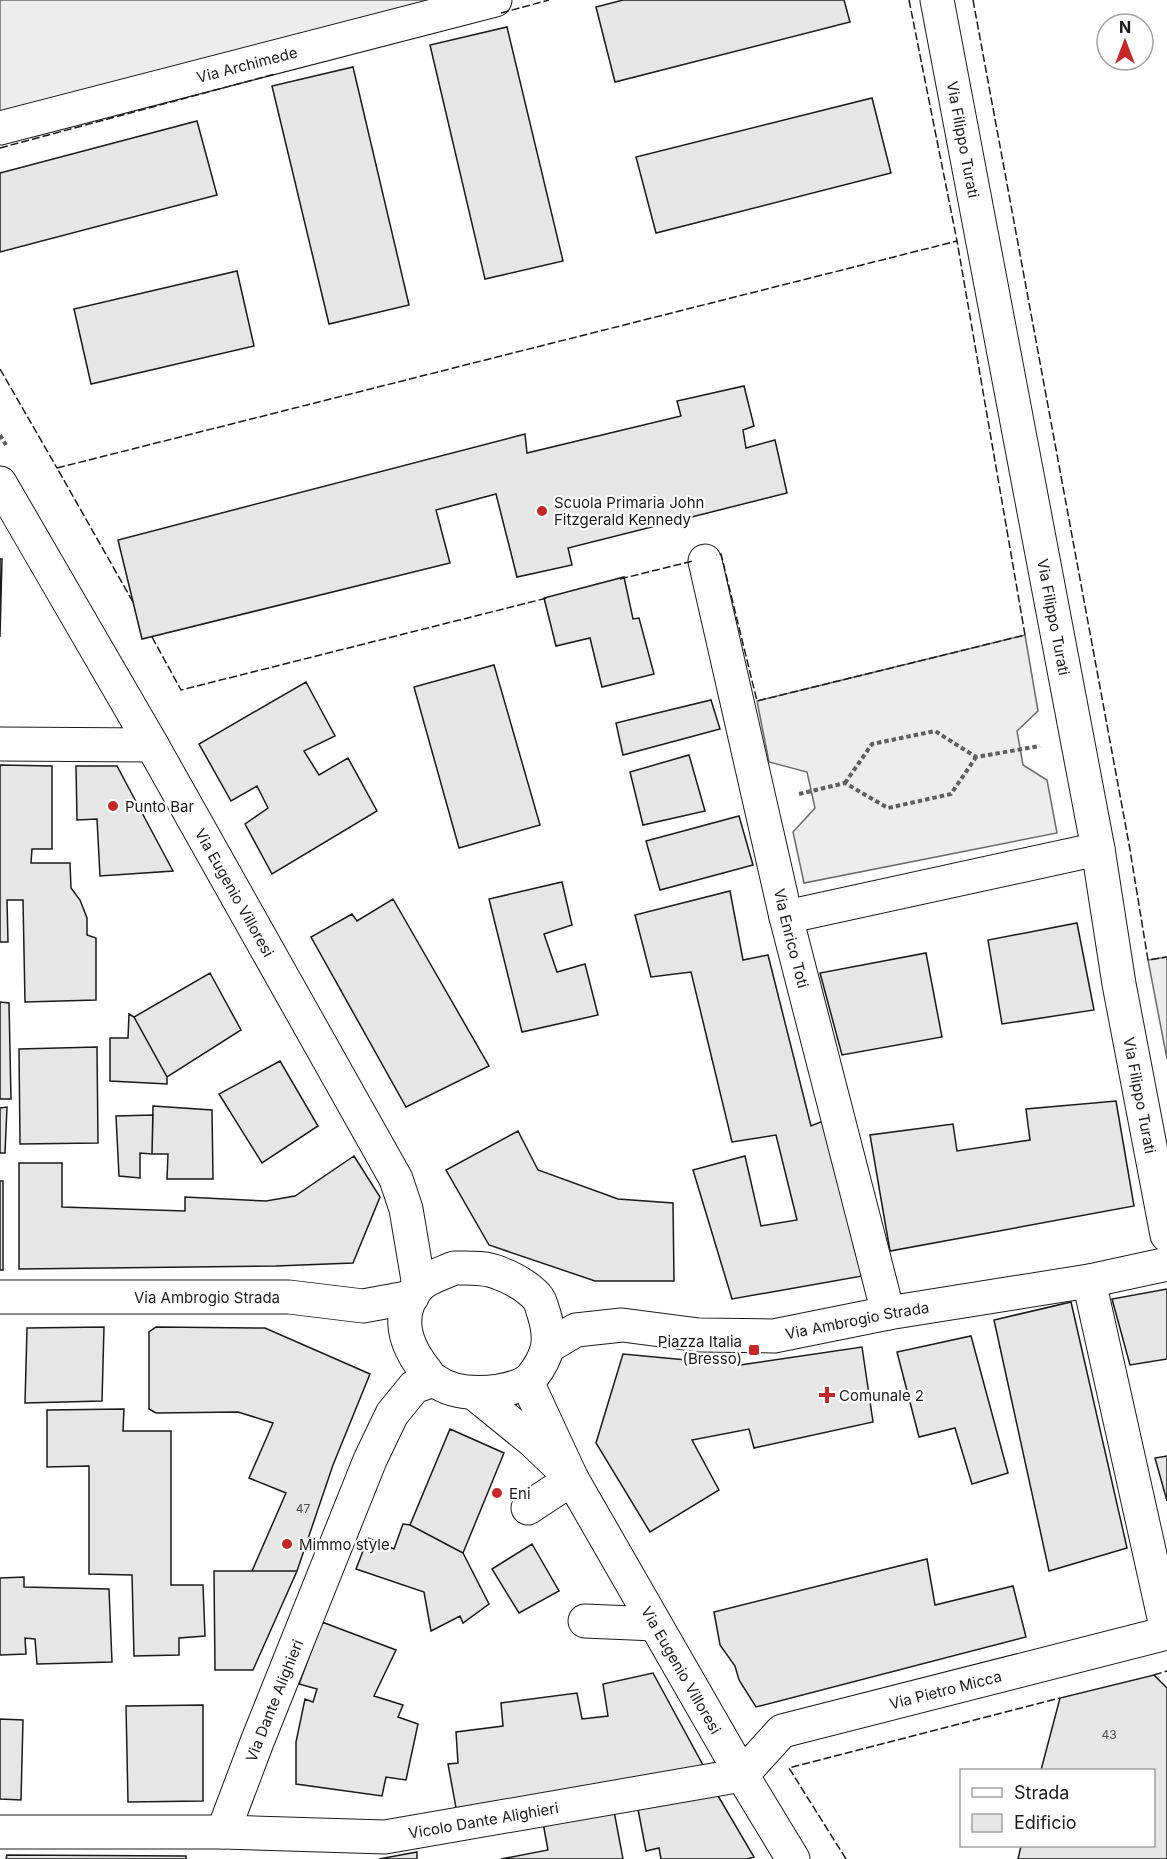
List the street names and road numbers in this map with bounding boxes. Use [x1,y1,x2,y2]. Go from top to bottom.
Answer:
street label: Via Archimede [194,42,299,86]
street label: Via Filippo Turati [943,80,984,199]
street label: Via Filippo Turati [1034,557,1074,677]
street label: Via Eugenio Villoresi [191,825,278,960]
street label: Via Enrico Toti [770,887,813,990]
street label: Via Filippo Turati [1120,1035,1161,1155]
street label: Via Ambrogio Strada [134,1288,280,1307]
street label: Via Ambrogio Strada [784,1297,930,1343]
street label: Via Eugenio Villoresi [637,1603,726,1737]
street label: Via Dante Alighieri [241,1636,307,1764]
street label: Via Pietro Micca [887,1666,1003,1713]
street label: Vicolo Dante Alighieri [407,1798,560,1842]

